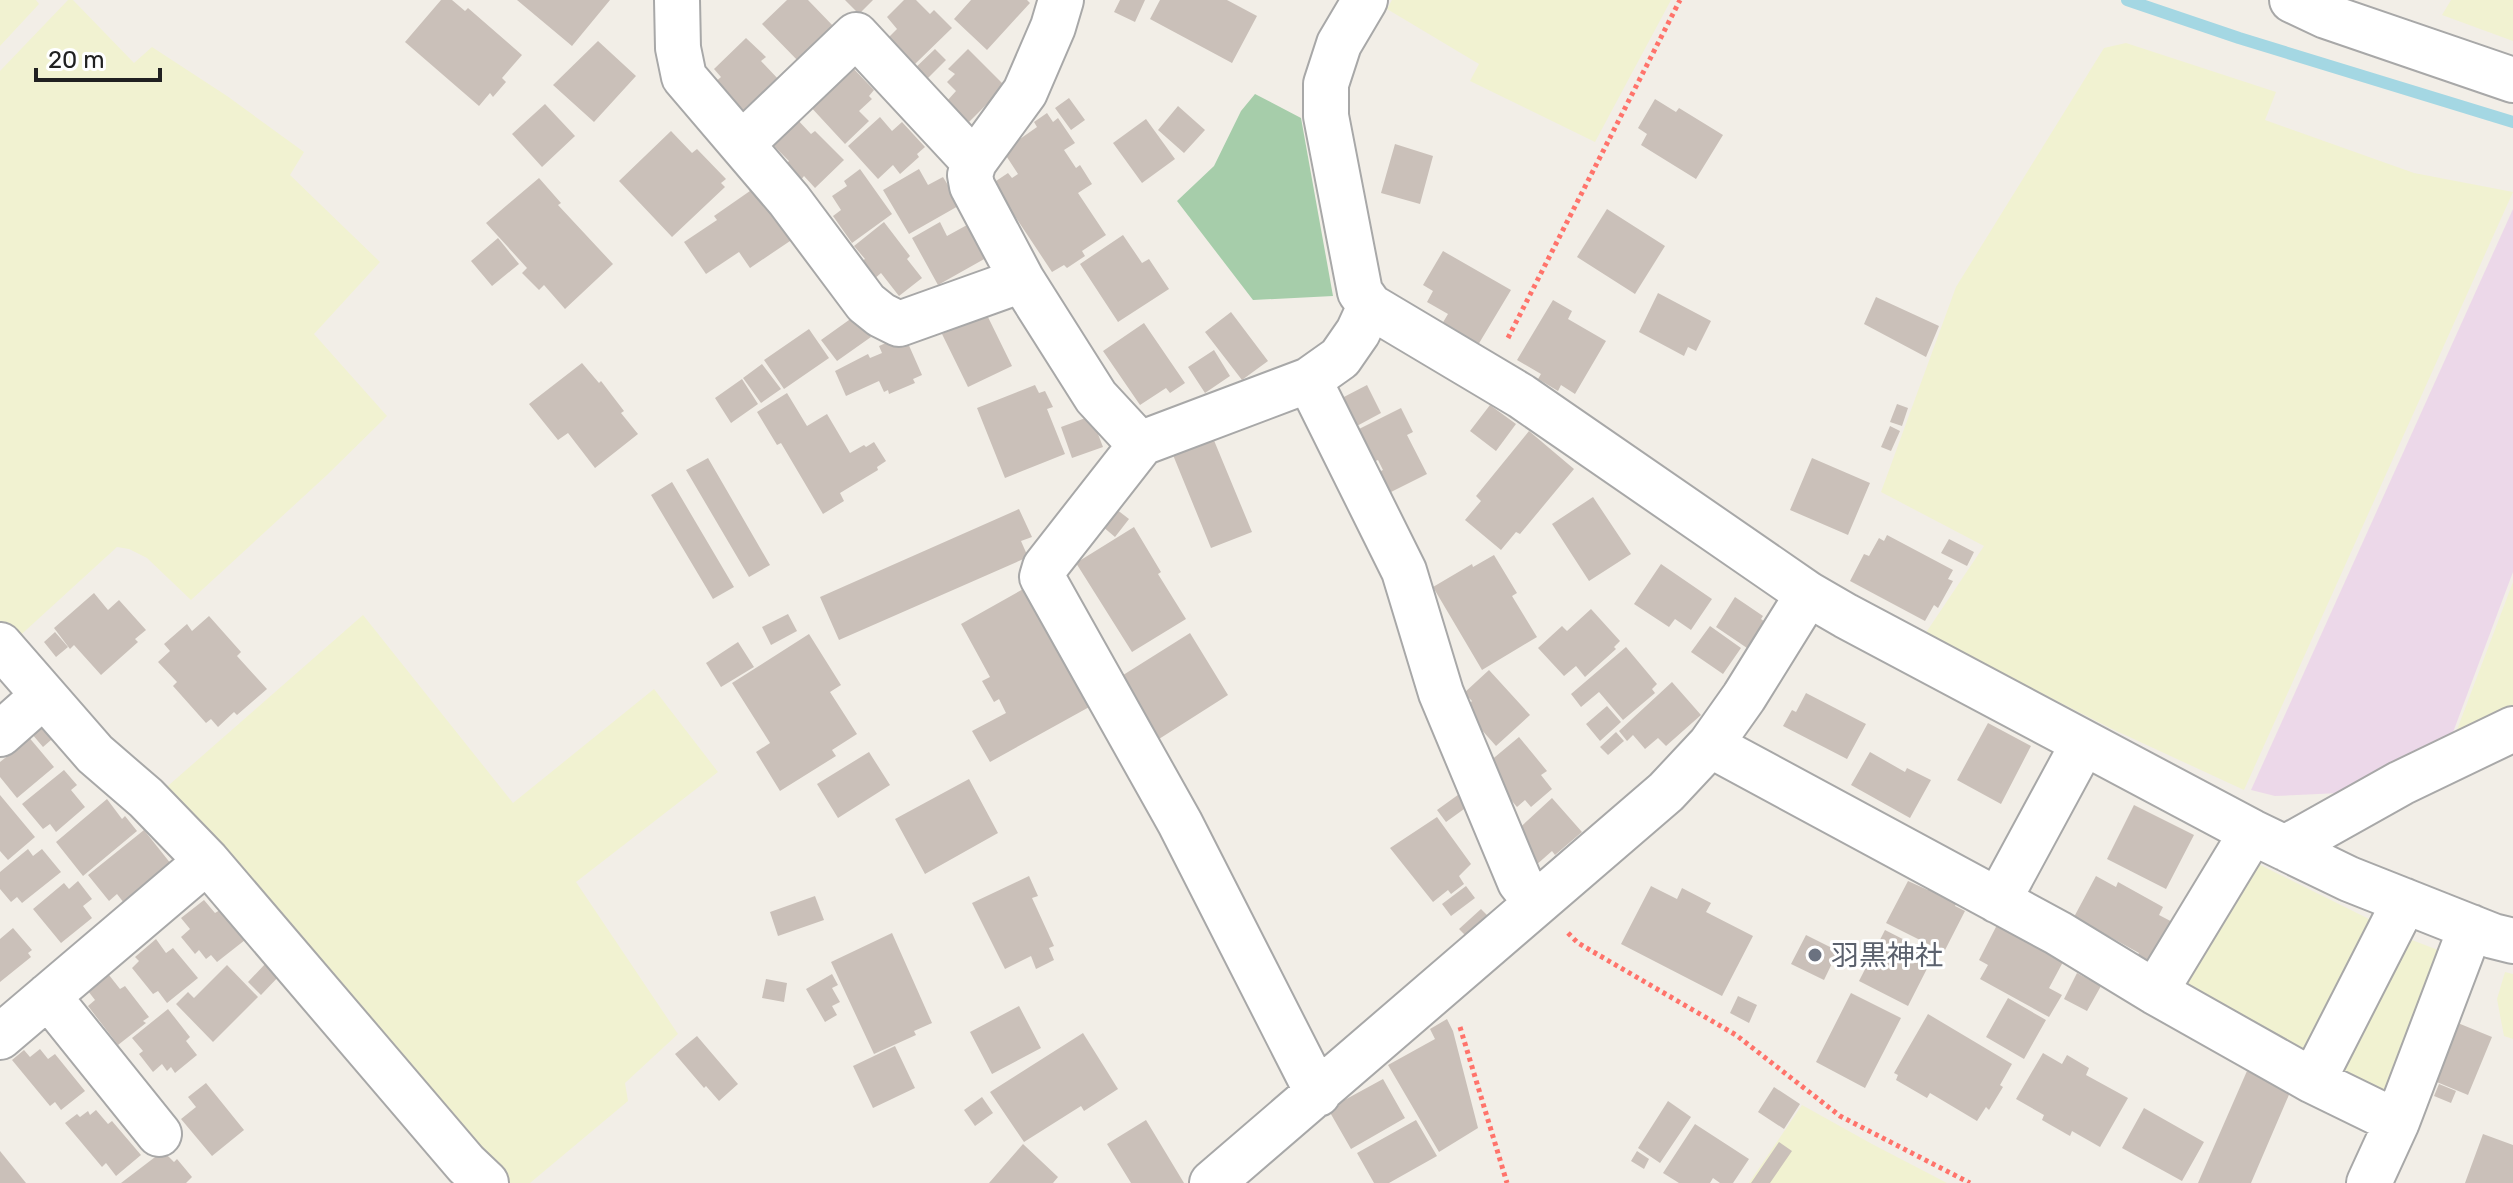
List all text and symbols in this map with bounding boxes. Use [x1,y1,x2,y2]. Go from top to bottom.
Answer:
scale bar [36,32,160,82]
text: 20 m [48,46,105,74]
place label: 羽黒神社 [1831,939,1943,972]
marker: 羽黒神社 [1806,946,1824,964]

